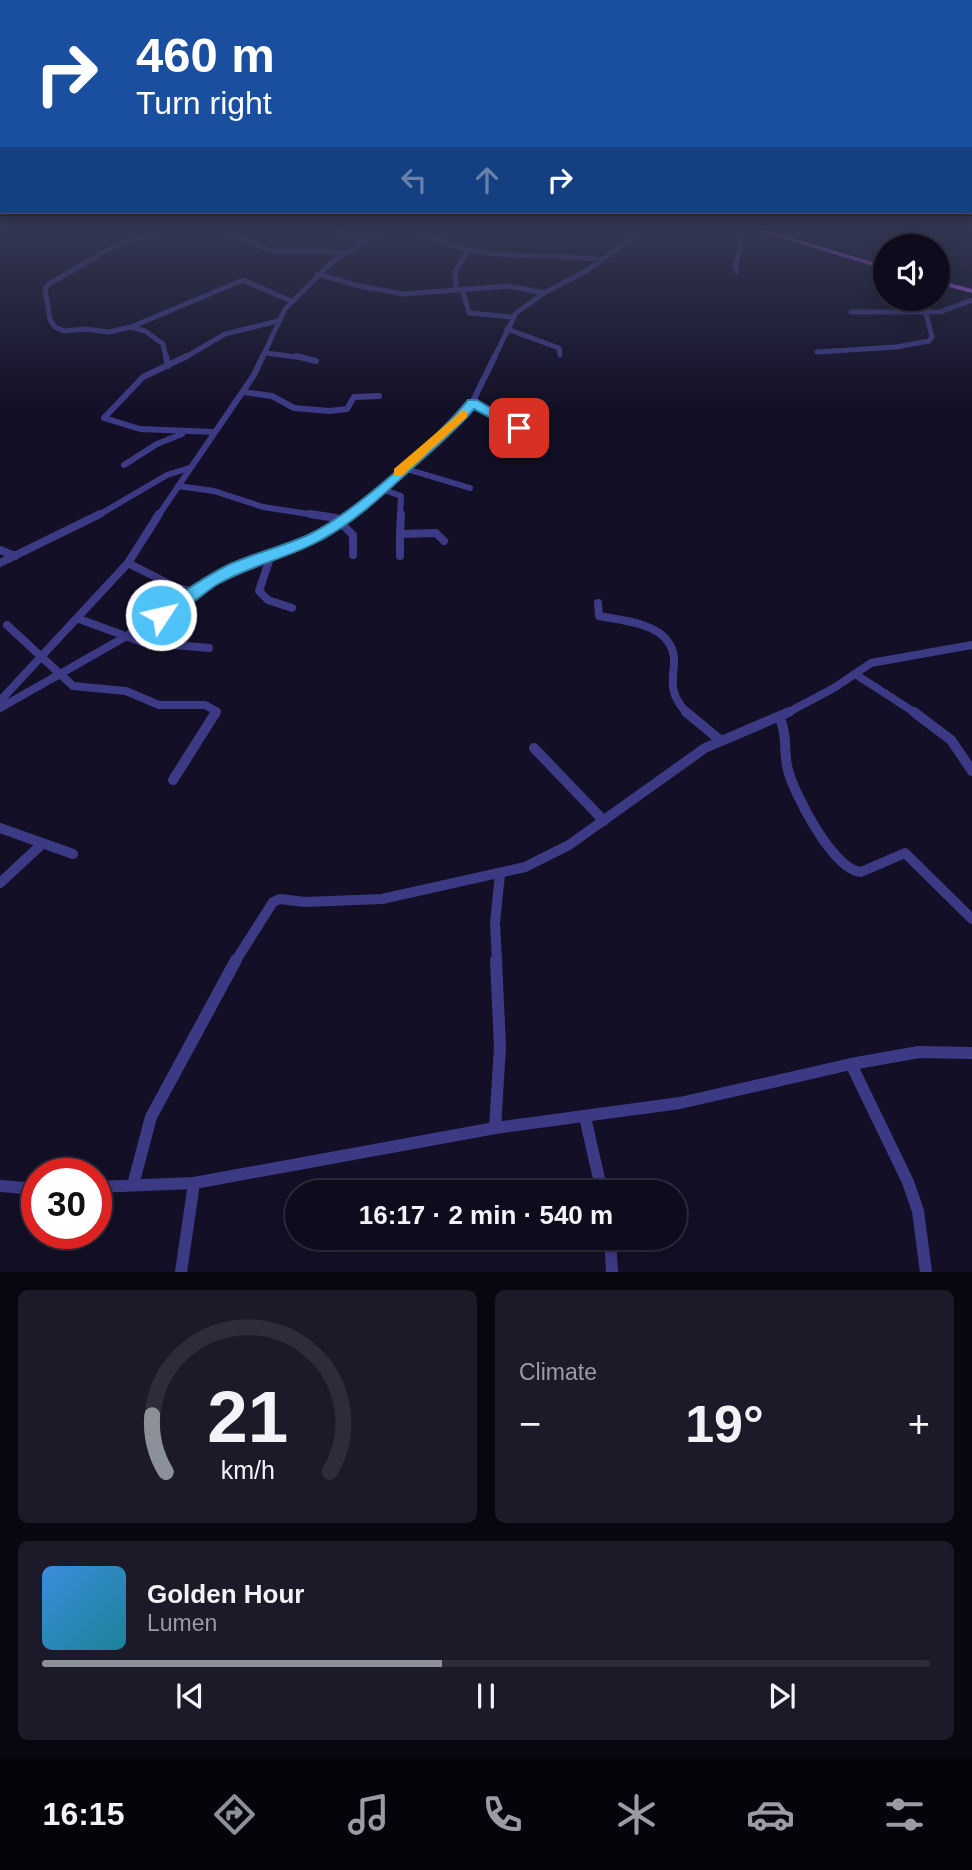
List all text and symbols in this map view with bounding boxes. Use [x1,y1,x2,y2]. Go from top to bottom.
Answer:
icon: right [21,28,112,119]
text: 460 m [136,28,275,82]
text: Turn right [136,85,272,121]
icon: left [395,161,433,199]
icon: ahead [468,161,506,199]
icon: right [541,161,579,199]
map controls [873,234,950,311]
button: sound [873,234,950,311]
pin [489,398,549,458]
icon: arrive [500,409,538,447]
position arrow [124,578,198,652]
speed limit sign: 30 [21,1158,112,1249]
text: 16:17 · 2 min · 540 m [359,1200,613,1230]
text: Climate [519,1359,597,1385]
text: 21 [207,1377,288,1458]
text: 19° [685,1395,764,1453]
text: − [519,1403,541,1445]
text: + [908,1403,930,1445]
text: km/h [220,1456,275,1484]
text: Golden Hour [147,1579,304,1609]
text: Lumen [147,1610,217,1636]
icon: previous [171,1677,209,1715]
icon: pause [467,1677,505,1715]
icon: next [763,1677,801,1715]
icon: directions [210,1790,259,1839]
icon: music [344,1790,393,1839]
icon: phone [478,1790,527,1839]
icon: climate [612,1790,661,1839]
icon: car [746,1790,795,1839]
icon: filters [880,1790,929,1839]
text: 16:15 [43,1796,124,1832]

